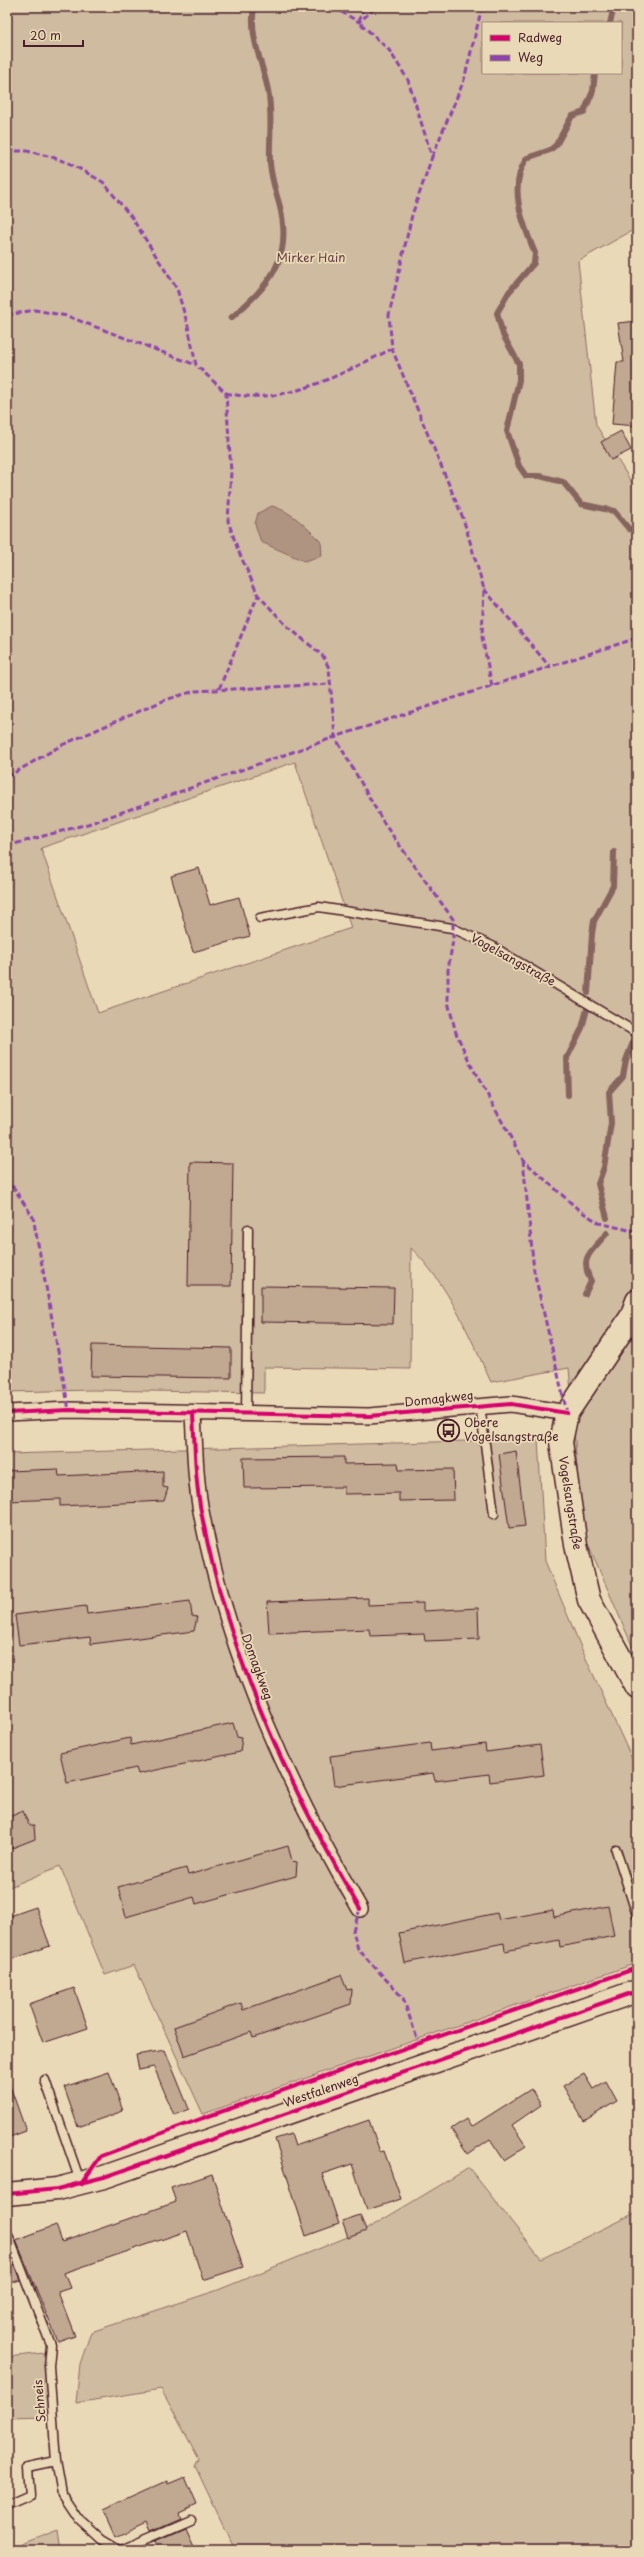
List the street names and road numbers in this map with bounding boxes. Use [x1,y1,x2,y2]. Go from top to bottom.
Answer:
street label: Vogelsangstraße [468,928,559,990]
street label: Domagkweg [404,1385,474,1411]
street label: Vogelsangstraße [555,1455,587,1551]
street label: Domagkweg [238,1631,278,1702]
street label: Westfalenweg [281,2069,361,2111]
street label: Schneis [28,2378,50,2423]

